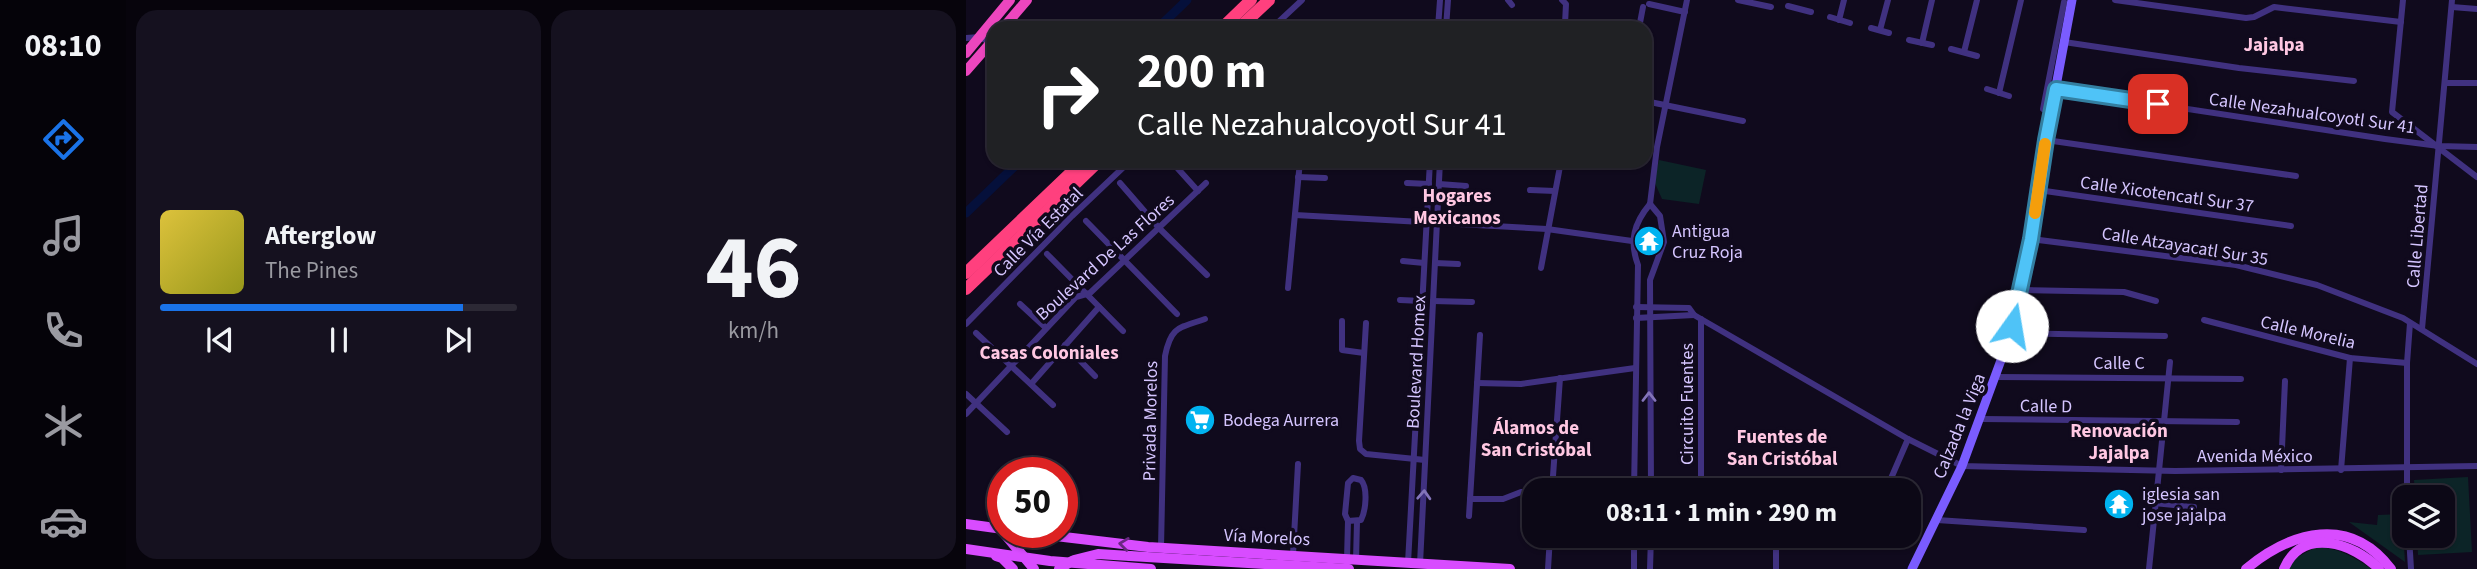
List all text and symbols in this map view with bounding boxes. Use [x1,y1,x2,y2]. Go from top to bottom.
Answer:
text: 08:10 [24,23,102,69]
district label: Jajalpa [2243,32,2305,59]
text: 200 m [1137,37,1266,107]
icon: right [1022,49,1113,140]
pin [2128,74,2188,134]
icon: arrive [2139,85,2177,123]
street label: Calle Nezahualcoyotl Sur 41 [2207,87,2417,140]
text: Calle Nezahualcoyotl Sur 41 [1137,102,1507,148]
icon: directions [39,115,88,164]
street label: Calle Xicotencatl Sur 37 [2079,170,2255,219]
street label: Calle Vía Estatal [988,182,1089,283]
district label: Hogares Mexicanos [1413,183,1501,232]
street label: Calle Libertad [2401,183,2434,289]
street label: Boulevard De Las Flores [1031,188,1180,327]
text: 46 [705,204,802,333]
icon: music [39,211,88,260]
text: Afterglow [265,217,376,254]
place label: Antigua Cruz Roja [1672,219,1743,265]
street label: Calle Atzayacatl Sur 35 [2100,221,2270,272]
temple icon: Antigua Cruz Roja [1632,224,1666,258]
text: The Pines [265,254,358,287]
position arrow [1975,289,2049,363]
street label: Boulevard Homex [1401,295,1432,429]
icon: phone [39,306,88,355]
street label: Calle Morelia [2258,309,2358,356]
text: km/h [728,314,779,347]
icon: previous [201,321,239,359]
icon: pause [320,321,358,359]
icon: next [439,321,477,359]
district label: Casas Coloniales [979,340,1119,367]
street label: Circuito Fuentes [1675,343,1700,465]
street label: Calle C [2093,351,2145,376]
street label: Privada Morelos [1137,361,1164,481]
street label: Calzada la Viga [1927,370,1992,483]
one-way arrow [1641,392,1657,402]
street label: Calle D [2020,394,2072,419]
icon: climate [39,401,88,450]
supermarket icon: Bodega Aurrera [1183,403,1217,437]
place label: Bodega Aurrera [1223,408,1339,433]
district label: Álamos de San Cristóbal [1481,415,1592,464]
district label: Renovación Jajalpa [2070,418,2168,467]
district label: Fuentes de San Cristóbal [1727,424,1838,473]
street label: Avenida México [2197,444,2313,469]
speed limit sign: 50 [987,457,1078,548]
place label: iglesia san jose jajalpa [2141,482,2227,528]
map controls [2392,485,2455,548]
button: layers [2392,485,2455,548]
temple icon: iglesia san jose jajalpa [2102,487,2136,521]
one-way arrow [1416,490,1431,501]
text: 08:11 · 1 min · 290 m [1606,494,1837,531]
icon: car [39,497,88,546]
street label: Vía Morelos [1223,523,1311,552]
one-way arrow [1118,537,1130,552]

